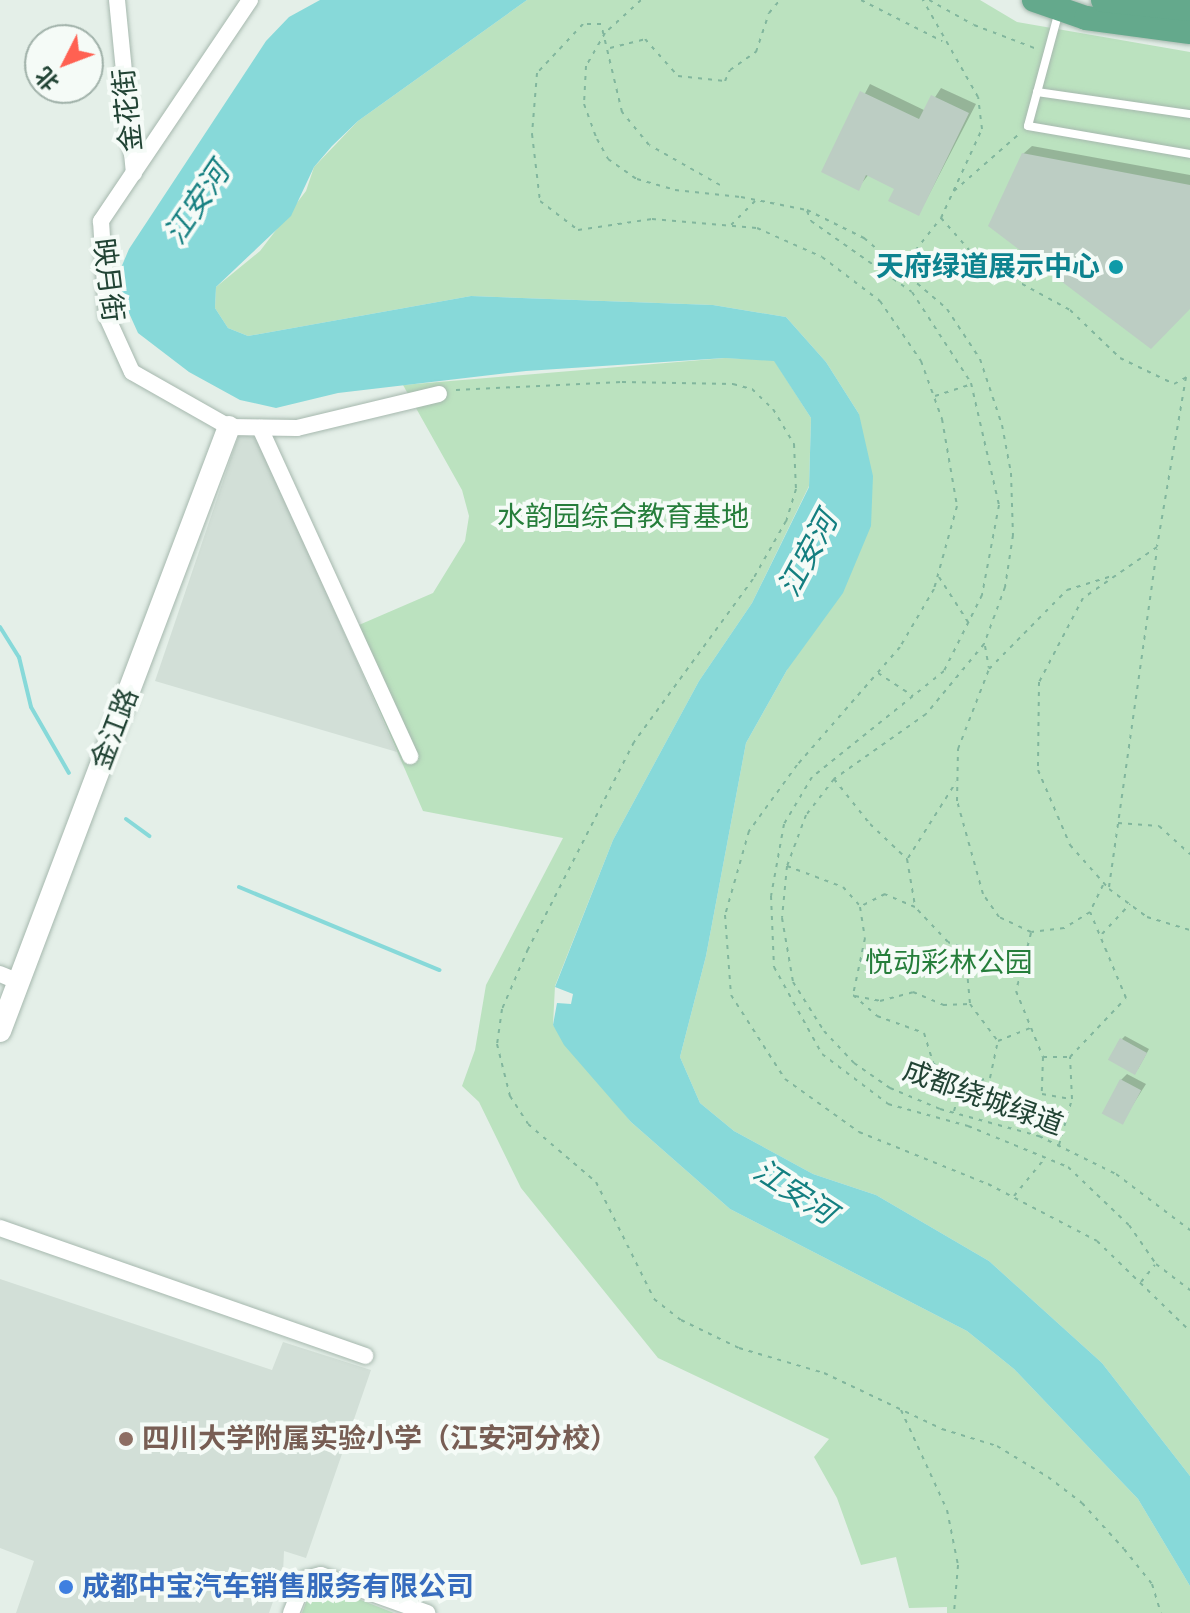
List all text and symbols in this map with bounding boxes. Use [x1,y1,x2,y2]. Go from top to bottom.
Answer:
north arrow [24,24,104,104]
text: 北 [28,60,67,98]
street label: 金花街 [107,66,149,154]
water label: 江安河 [158,157,238,251]
street label: 映月街 [86,236,130,324]
place label: 天府绿道展示中心 [876,250,1100,284]
marker: 天府绿道展示中心 [1107,258,1125,276]
park label: 水韵园综合教育基地 [497,500,749,534]
water label: 江安河 [772,507,846,603]
street label: 金江路 [84,684,146,774]
park label: 悦动彩林公园 [865,946,1033,980]
street label: 成都绕城绿道 [898,1053,1068,1143]
water label: 江安河 [746,1153,842,1233]
place label: 四川大学附属实验小学（江安河分校） [142,1422,618,1456]
marker: 四川大学附属实验小学（江安河分校） [117,1430,135,1448]
place label: 成都中宝汽车销售服务有限公司 [82,1570,474,1604]
marker: 成都中宝汽车销售服务有限公司 [57,1578,75,1596]

